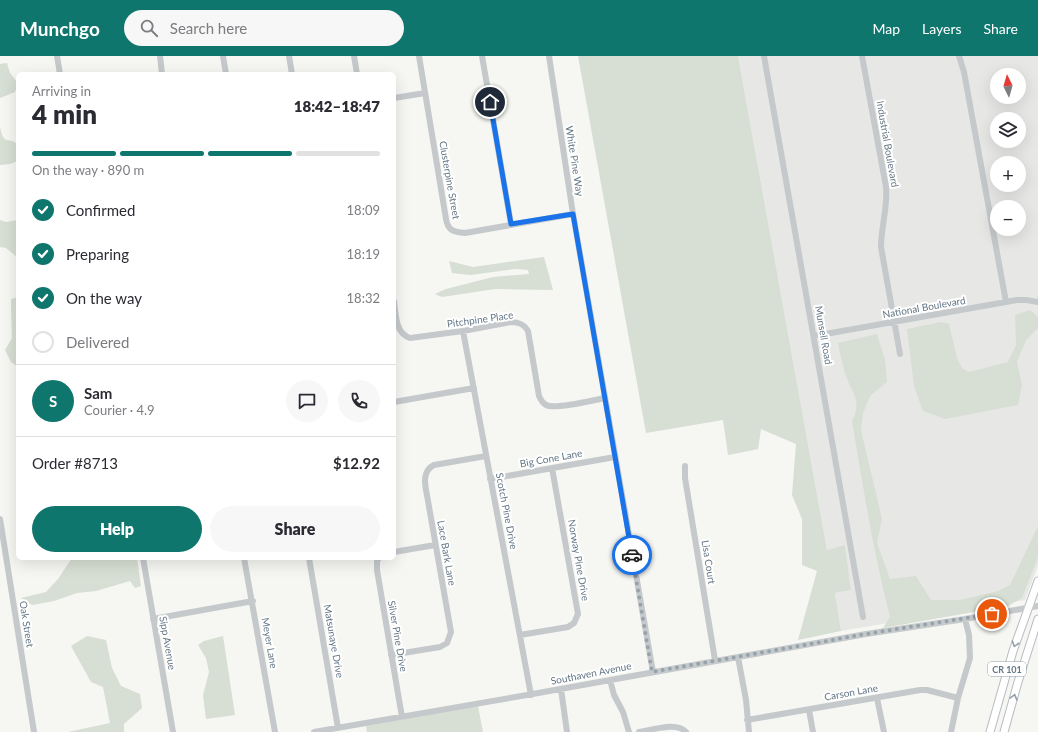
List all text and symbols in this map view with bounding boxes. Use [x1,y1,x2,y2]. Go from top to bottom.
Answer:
search box [124,10,404,46]
text: Munchgo [20,17,100,40]
icon: search [138,17,160,39]
text: Search here [170,19,247,37]
text: Map [872,20,900,37]
text: Layers [922,20,962,37]
text: Share [984,20,1018,37]
north arrow [990,68,1026,104]
map controls [990,68,1026,236]
text: Arriving in [32,83,91,99]
pin [473,85,507,119]
icon: home [479,91,501,113]
text: 18:42–18:47 [294,97,380,115]
text: 4 min [32,98,97,130]
street label: Industrial Boulevard [874,100,902,188]
button: layers [990,112,1026,148]
street label: White Pine Way [564,125,587,198]
street label: Clusterpine Street [437,140,463,220]
button: + [990,156,1026,192]
text: On the way · 890 m [32,162,144,178]
icon: check [32,199,54,221]
button: − [990,200,1026,236]
text: Confirmed [66,201,135,219]
text: 18:09 [347,202,380,218]
icon: check [32,243,54,265]
text: Preparing [66,245,129,263]
text: 18:19 [347,246,380,262]
icon: check [32,287,54,309]
text: On the way [66,289,142,307]
text: 18:32 [347,290,380,306]
street label: National Boulevard [882,294,966,320]
street label: Munsell Road [813,305,835,365]
street label: Pitchpine Place [446,308,514,330]
text: Delivered [66,333,129,351]
button: chat [286,380,328,422]
button: phone [338,380,380,422]
text: Sam [84,384,112,402]
text: S [49,392,57,410]
text: Courier · 4.9 [84,402,155,418]
street label: Big Cone Lane [519,447,583,469]
text: Order #8713 [32,454,118,472]
text: $12.92 [333,454,380,472]
street label: Scotch Pine Drive [494,472,520,550]
button: Help [32,506,202,552]
button: Share [210,506,380,552]
street label: Norway Pine Drive [566,518,592,602]
street label: Lace Bark Lane [435,519,459,587]
courier [612,535,652,575]
street label: Lisa Court [700,539,718,585]
icon: car [621,544,643,566]
pin [975,597,1009,631]
street label: Silver Pine Drive [386,599,410,673]
street label: Oak Street [17,600,37,648]
street label: Matsunaye Drive [322,603,346,679]
icon: bag [981,603,1003,625]
street label: Sipp Avenue [157,615,179,671]
street label: Meyer Lane [260,617,280,669]
one-way arrow [1012,641,1020,648]
street label: Southaven Avenue [550,659,632,687]
road number: CR 101 [988,662,1026,676]
street label: Carson Lane [823,681,879,703]
one-way arrow [1009,694,1017,700]

